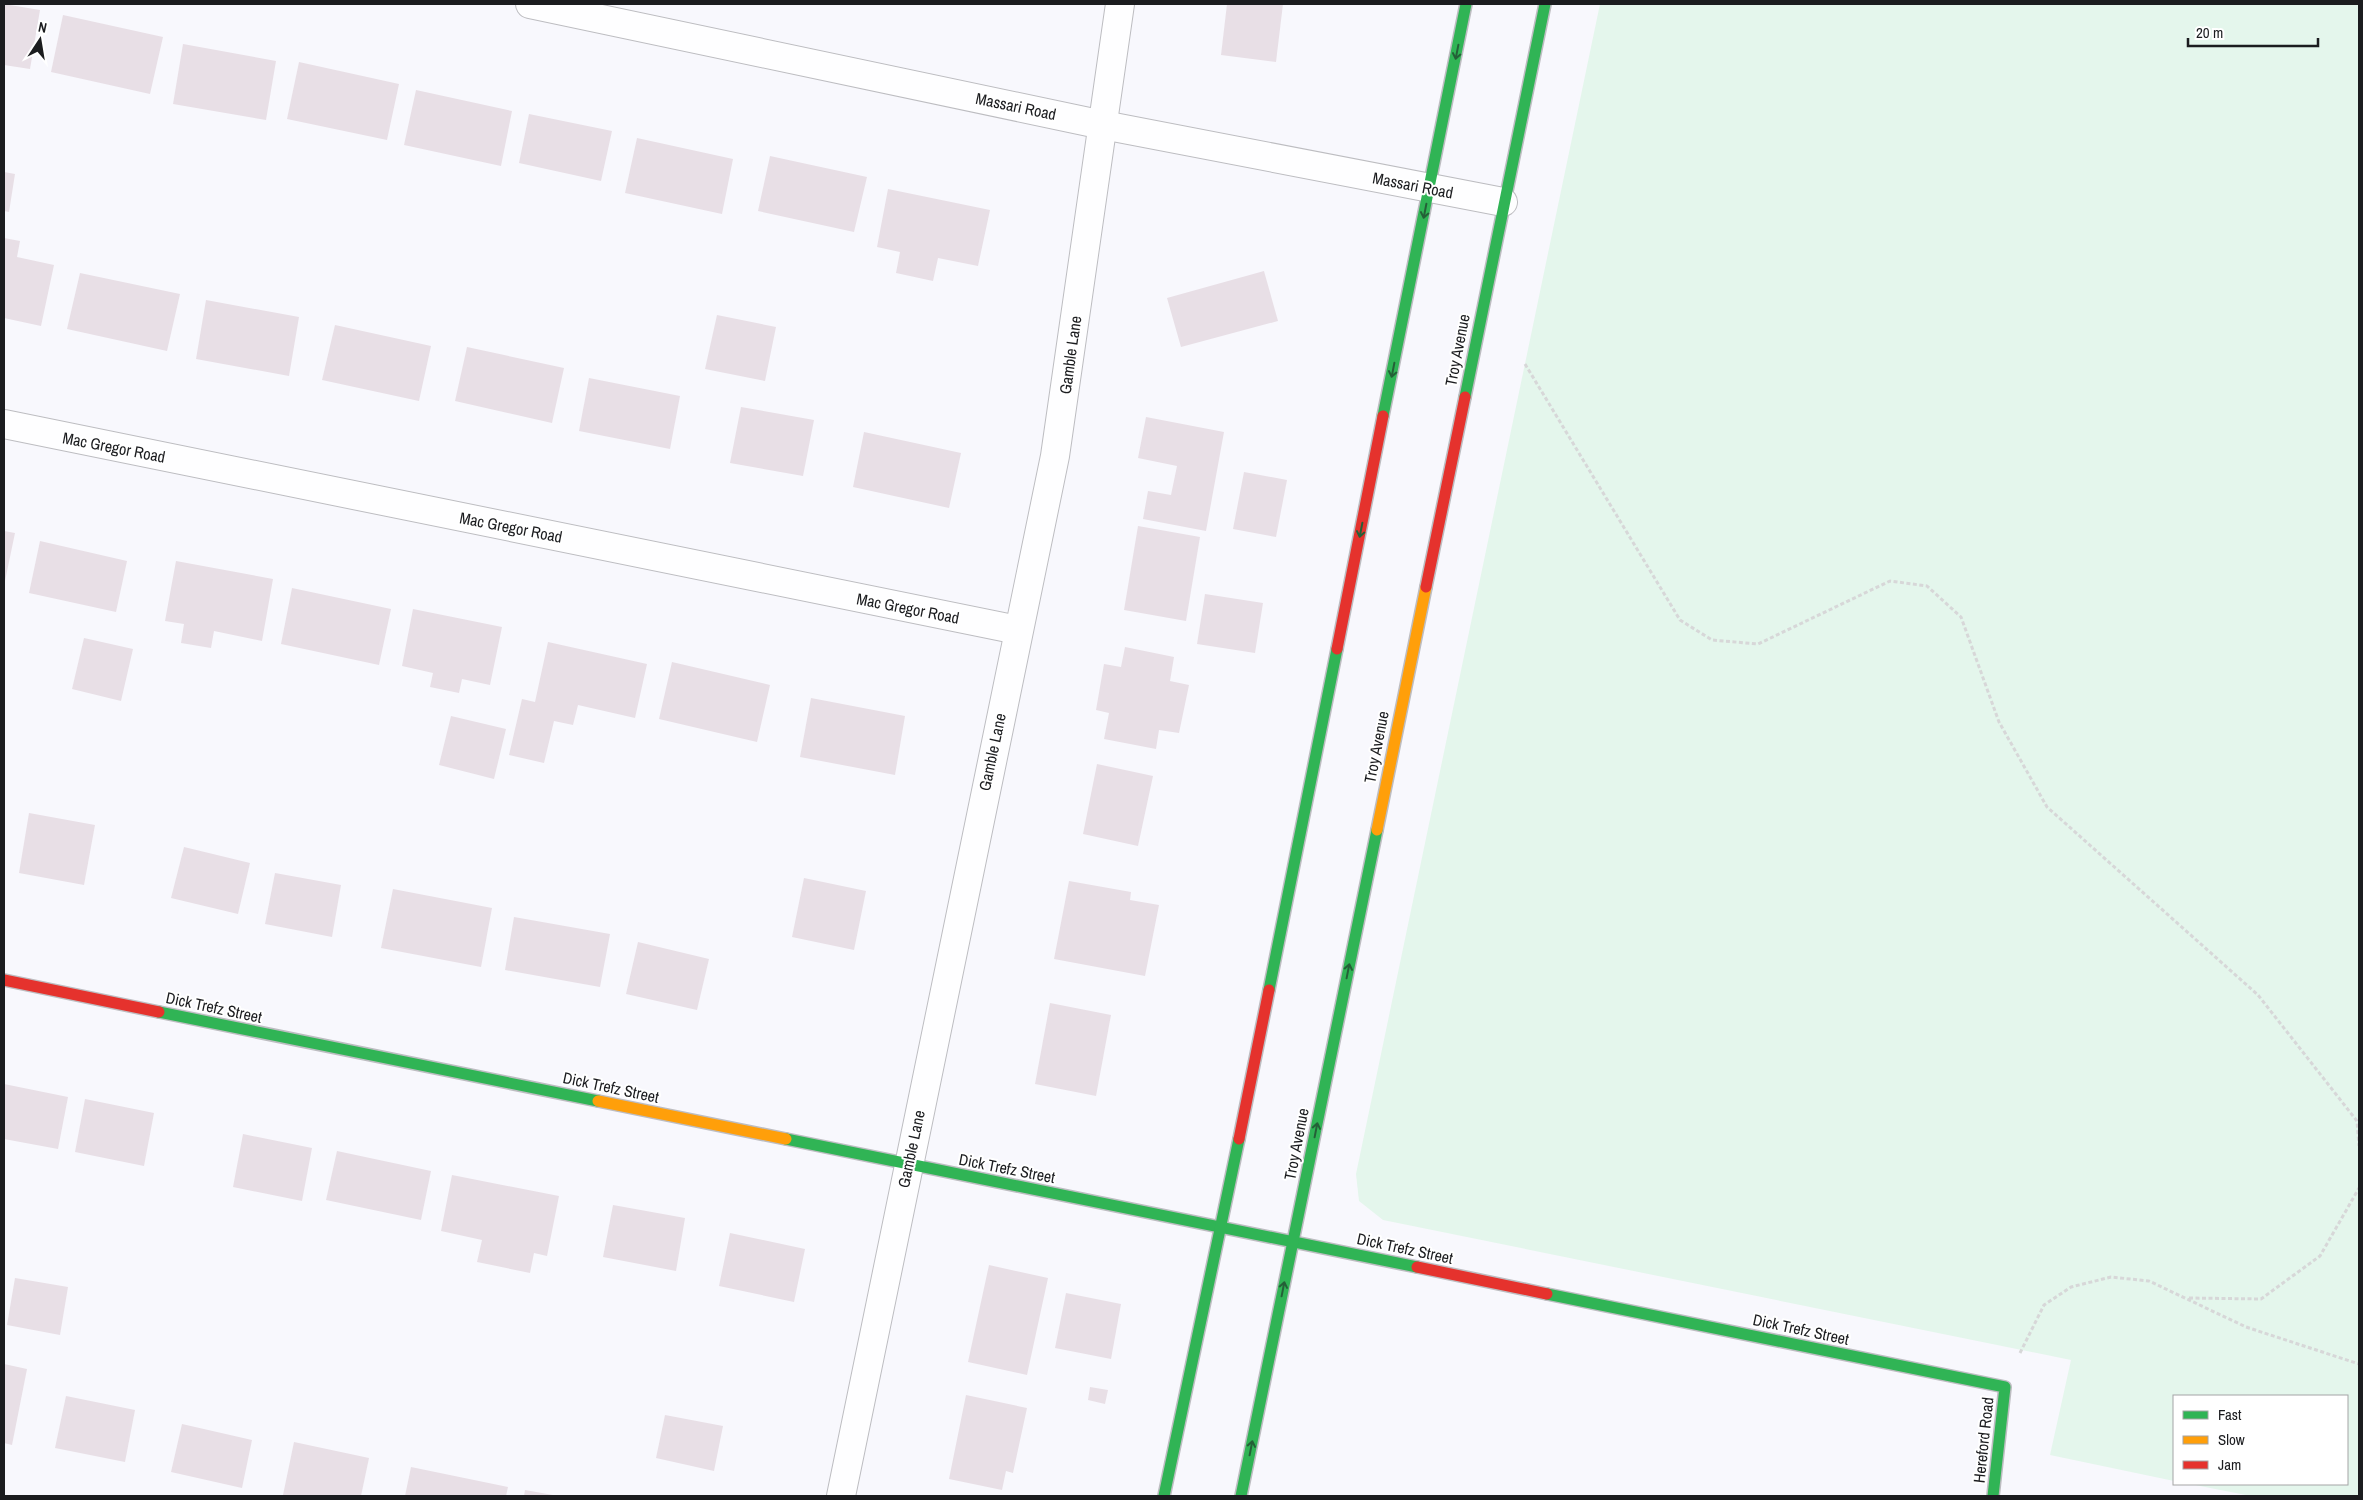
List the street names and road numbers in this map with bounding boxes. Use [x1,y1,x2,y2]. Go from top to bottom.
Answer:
street label: Massari Road [974,87,1058,125]
street label: Massari Road [1371,166,1455,204]
street label: Troy Avenue [1439,312,1475,388]
street label: Gamble Lane [1054,314,1086,396]
street label: Mac Gregor Road [61,426,167,468]
street label: Mac Gregor Road [458,506,564,548]
street label: Mac Gregor Road [855,587,961,629]
street label: Troy Avenue [1358,709,1394,785]
street label: Gamble Lane [973,711,1011,793]
street label: Dick Trefz Street [164,986,264,1028]
street label: Dick Trefz Street [561,1066,661,1108]
street label: Troy Avenue [1278,1106,1314,1182]
street label: Gamble Lane [892,1108,930,1190]
street label: Dick Trefz Street [957,1148,1057,1188]
street label: Dick Trefz Street [1355,1227,1455,1269]
street label: Dick Trefz Street [1751,1308,1851,1350]
street label: Hereford Road [1968,1396,1998,1484]

